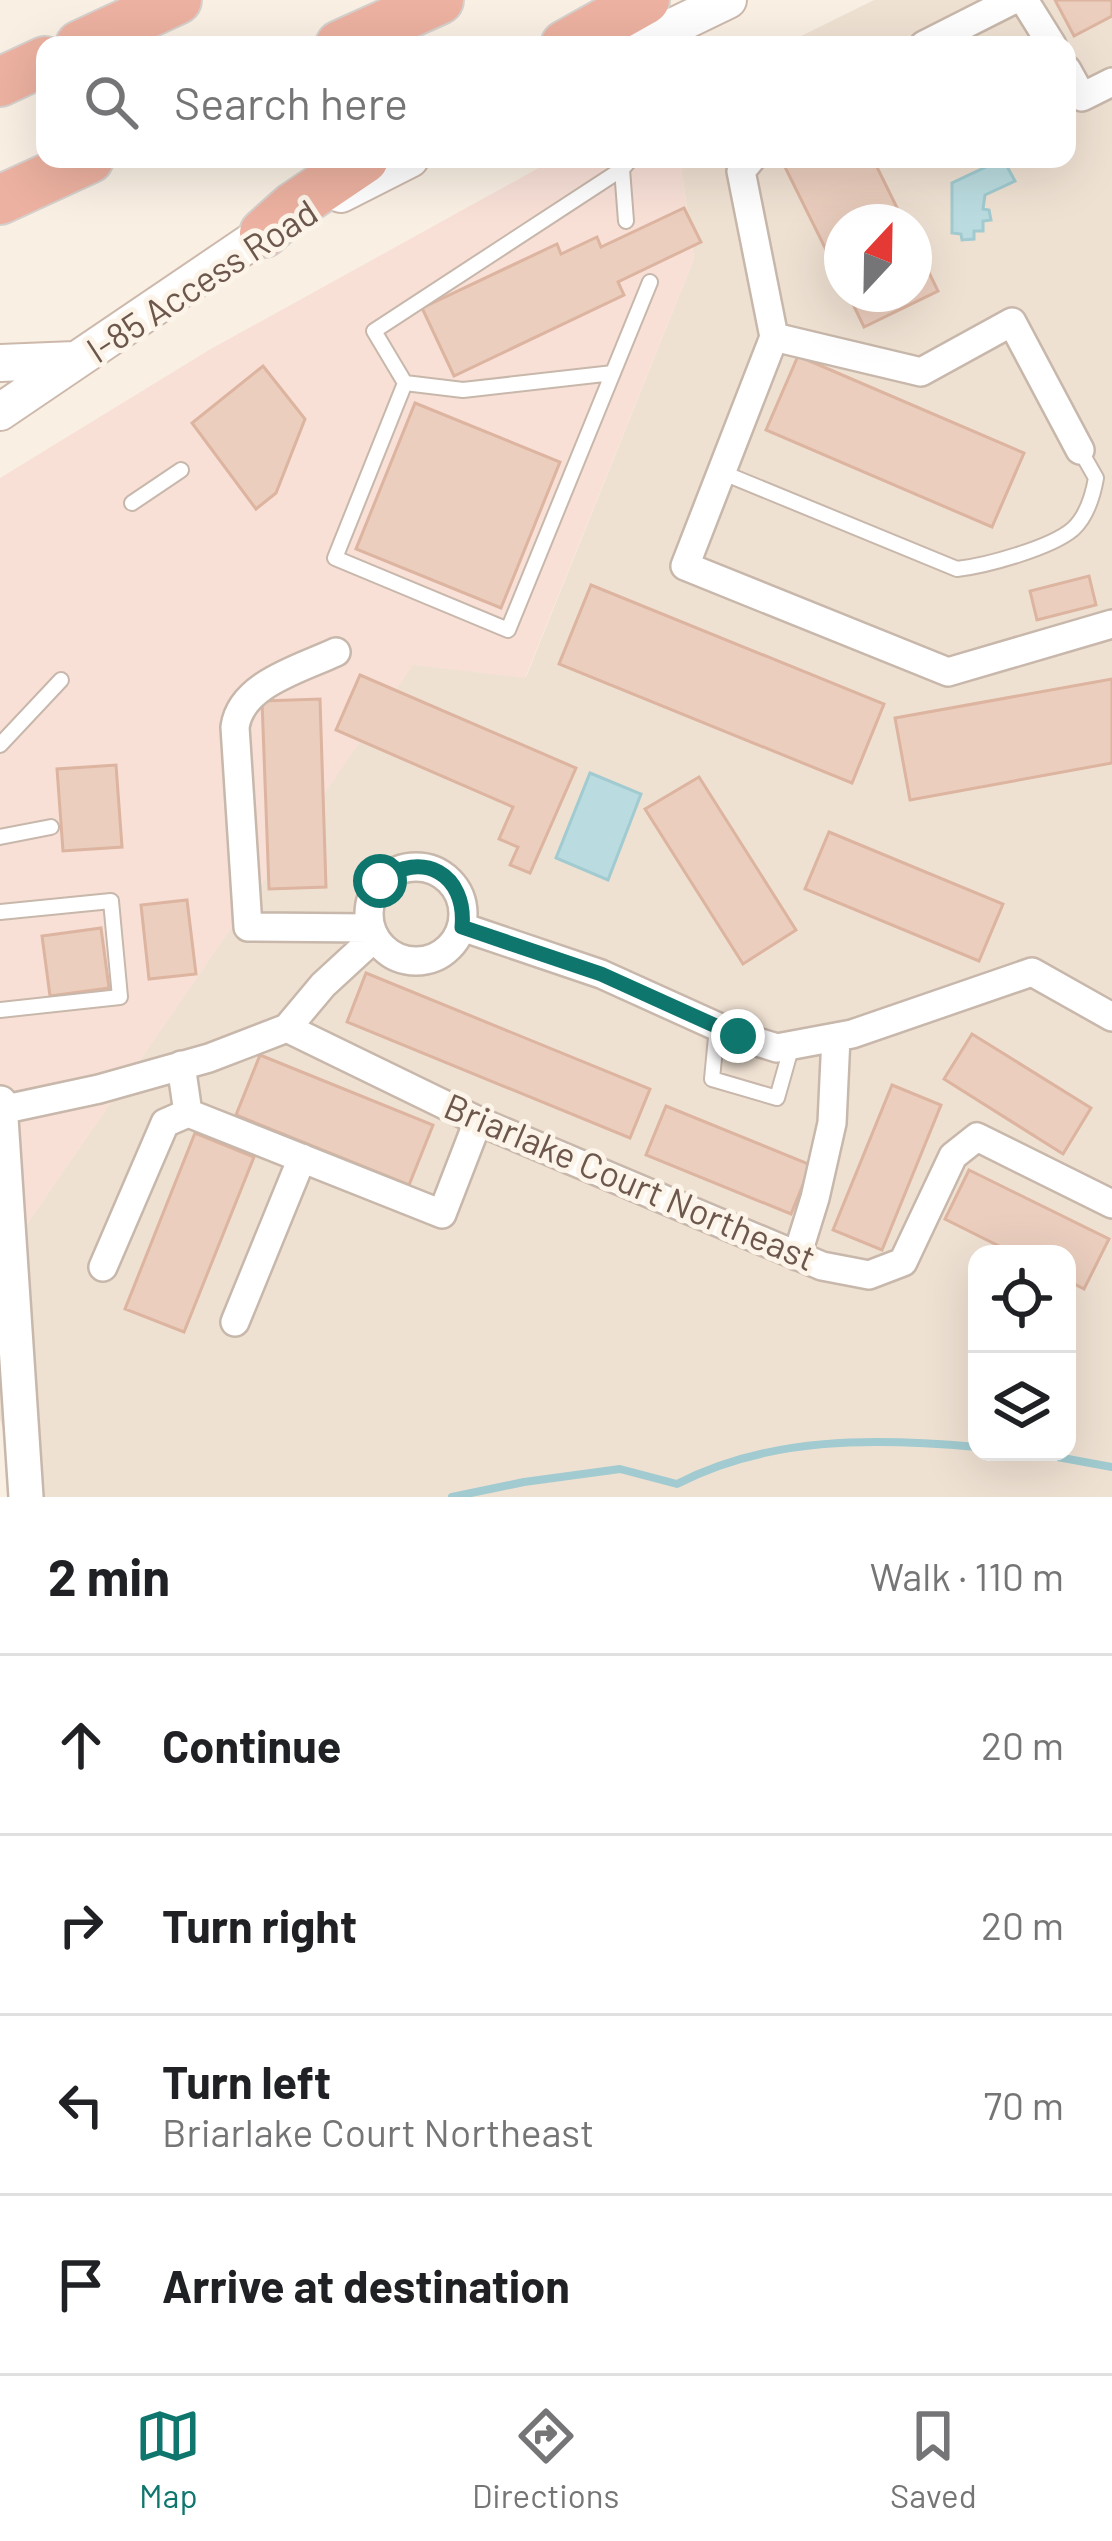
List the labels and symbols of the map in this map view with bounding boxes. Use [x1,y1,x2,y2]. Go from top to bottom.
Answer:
street label: I-85 Access Road [78,189,325,370]
north arrow [824,204,932,312]
route start [353,854,407,908]
route end [711,1009,765,1063]
street label: Briarlake Court Northeast [439,1083,823,1278]

